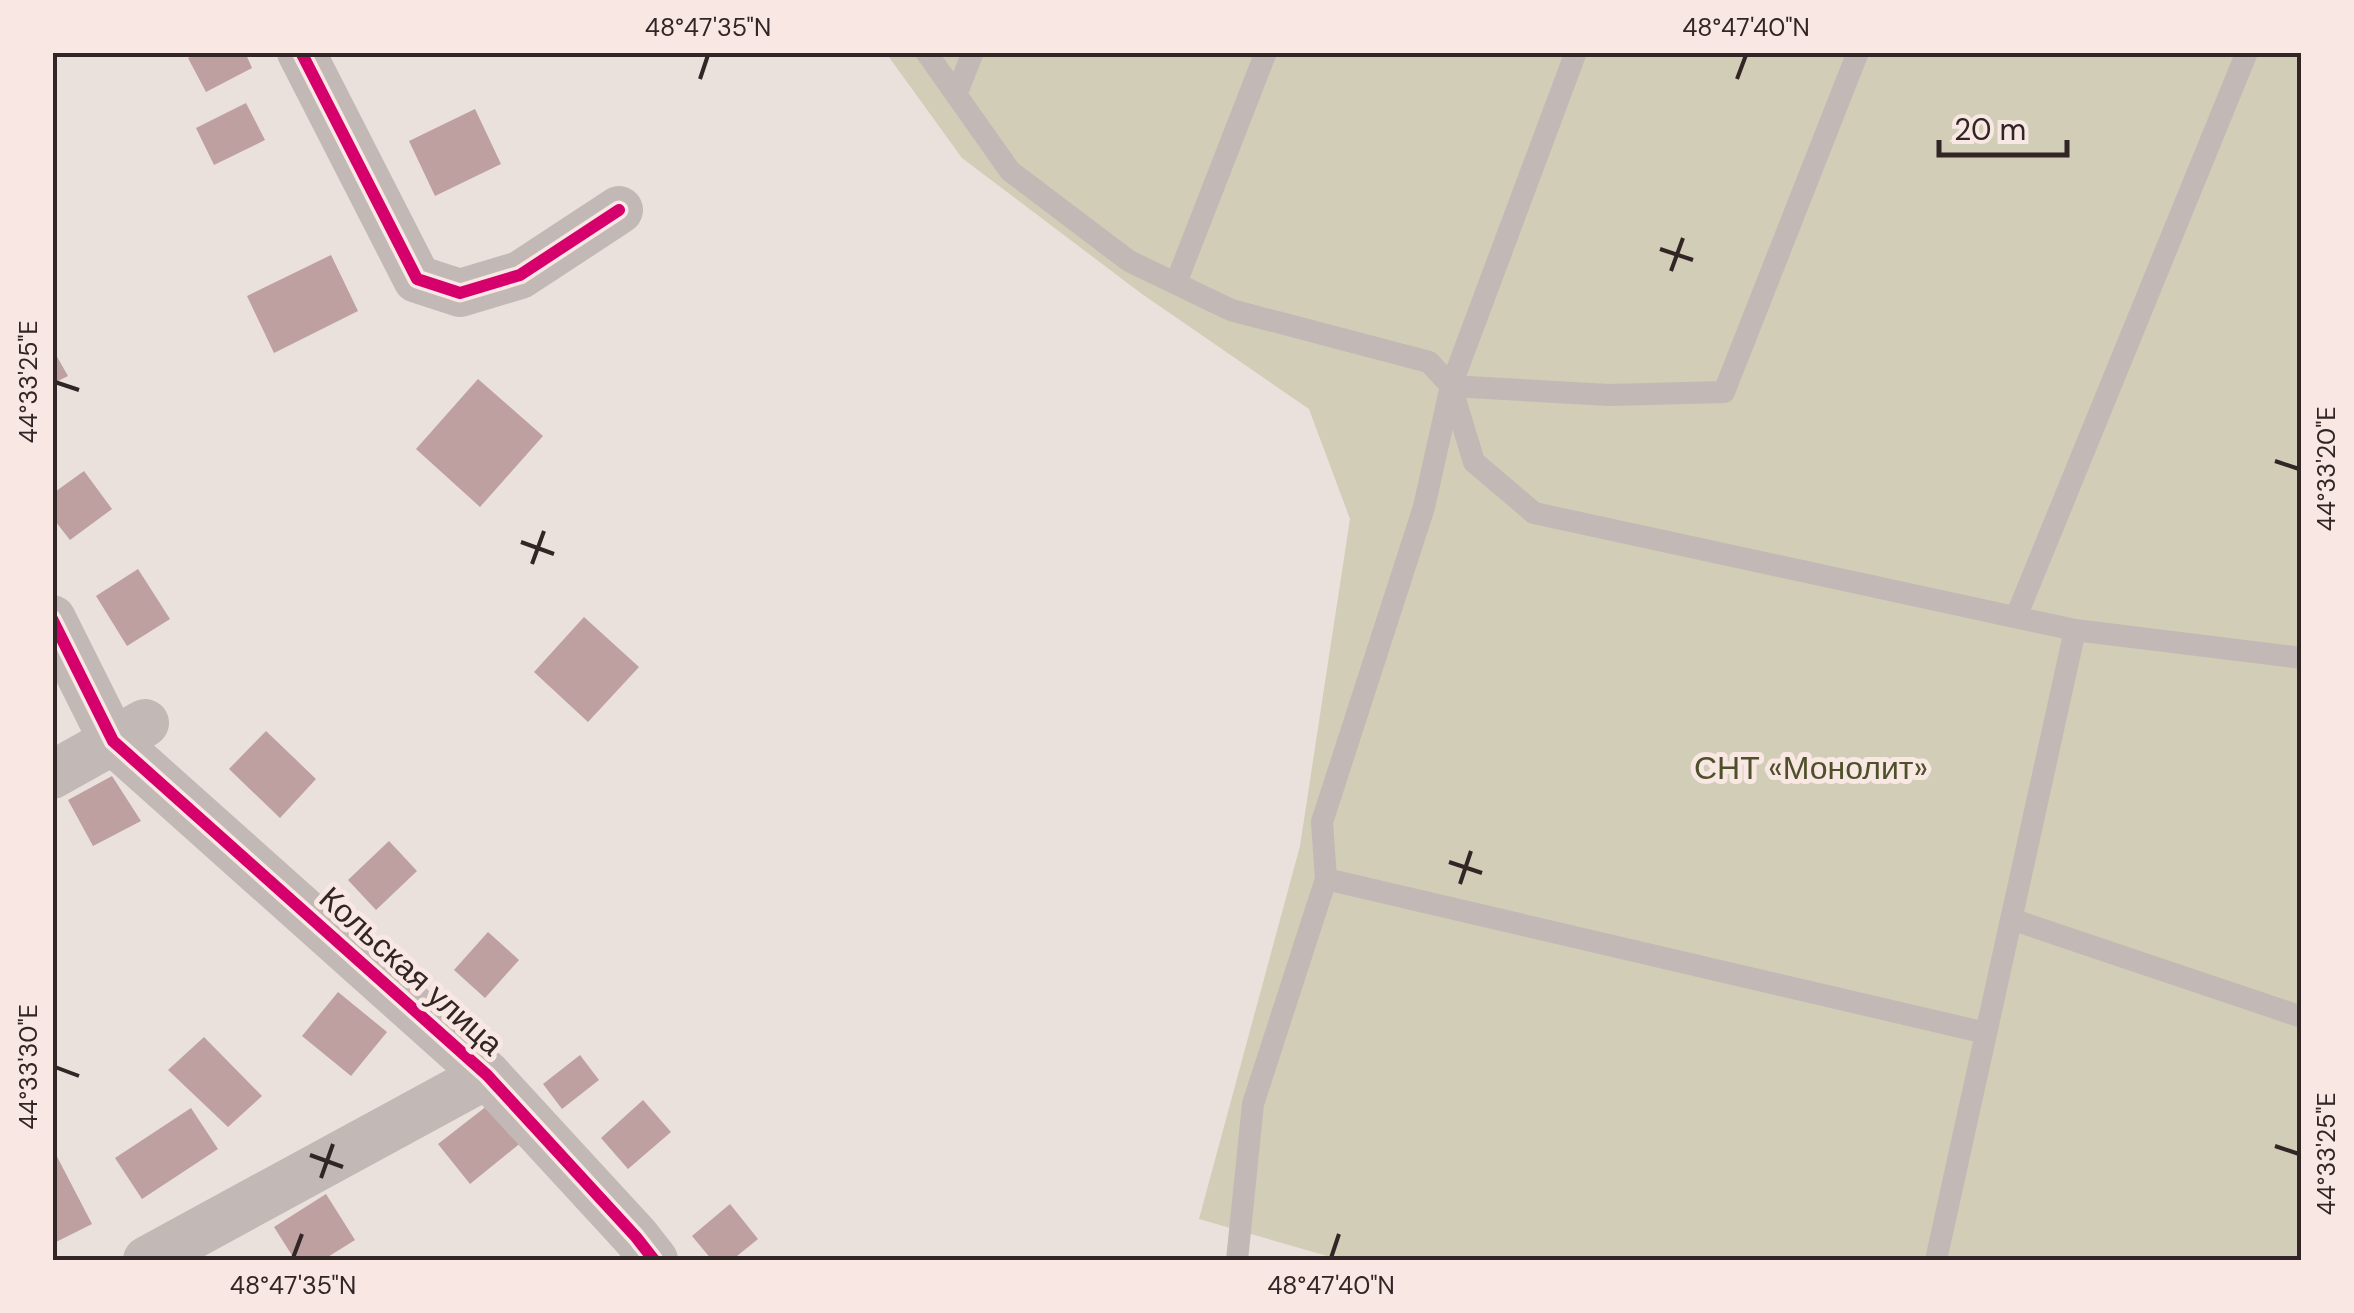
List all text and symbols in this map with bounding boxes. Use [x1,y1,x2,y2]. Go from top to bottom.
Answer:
text: 48°47'35"N [645,11,771,44]
text: 48°47'40"N [1682,11,1810,44]
scale bar [1939,95,2066,157]
text: 20 m [1954,110,2026,149]
text: 44°33'25"E [12,320,45,444]
text: 44°33'20"E [2310,406,2343,532]
park label: СНТ «Монолит» [1694,747,1928,789]
street label: Кольская улица [310,877,512,1065]
text: 44°33'30"E [12,1004,45,1130]
text: 44°33'25"E [2310,1092,2343,1216]
text: 48°47'35"N [230,1269,356,1302]
text: 48°47'40"N [1267,1269,1395,1302]

